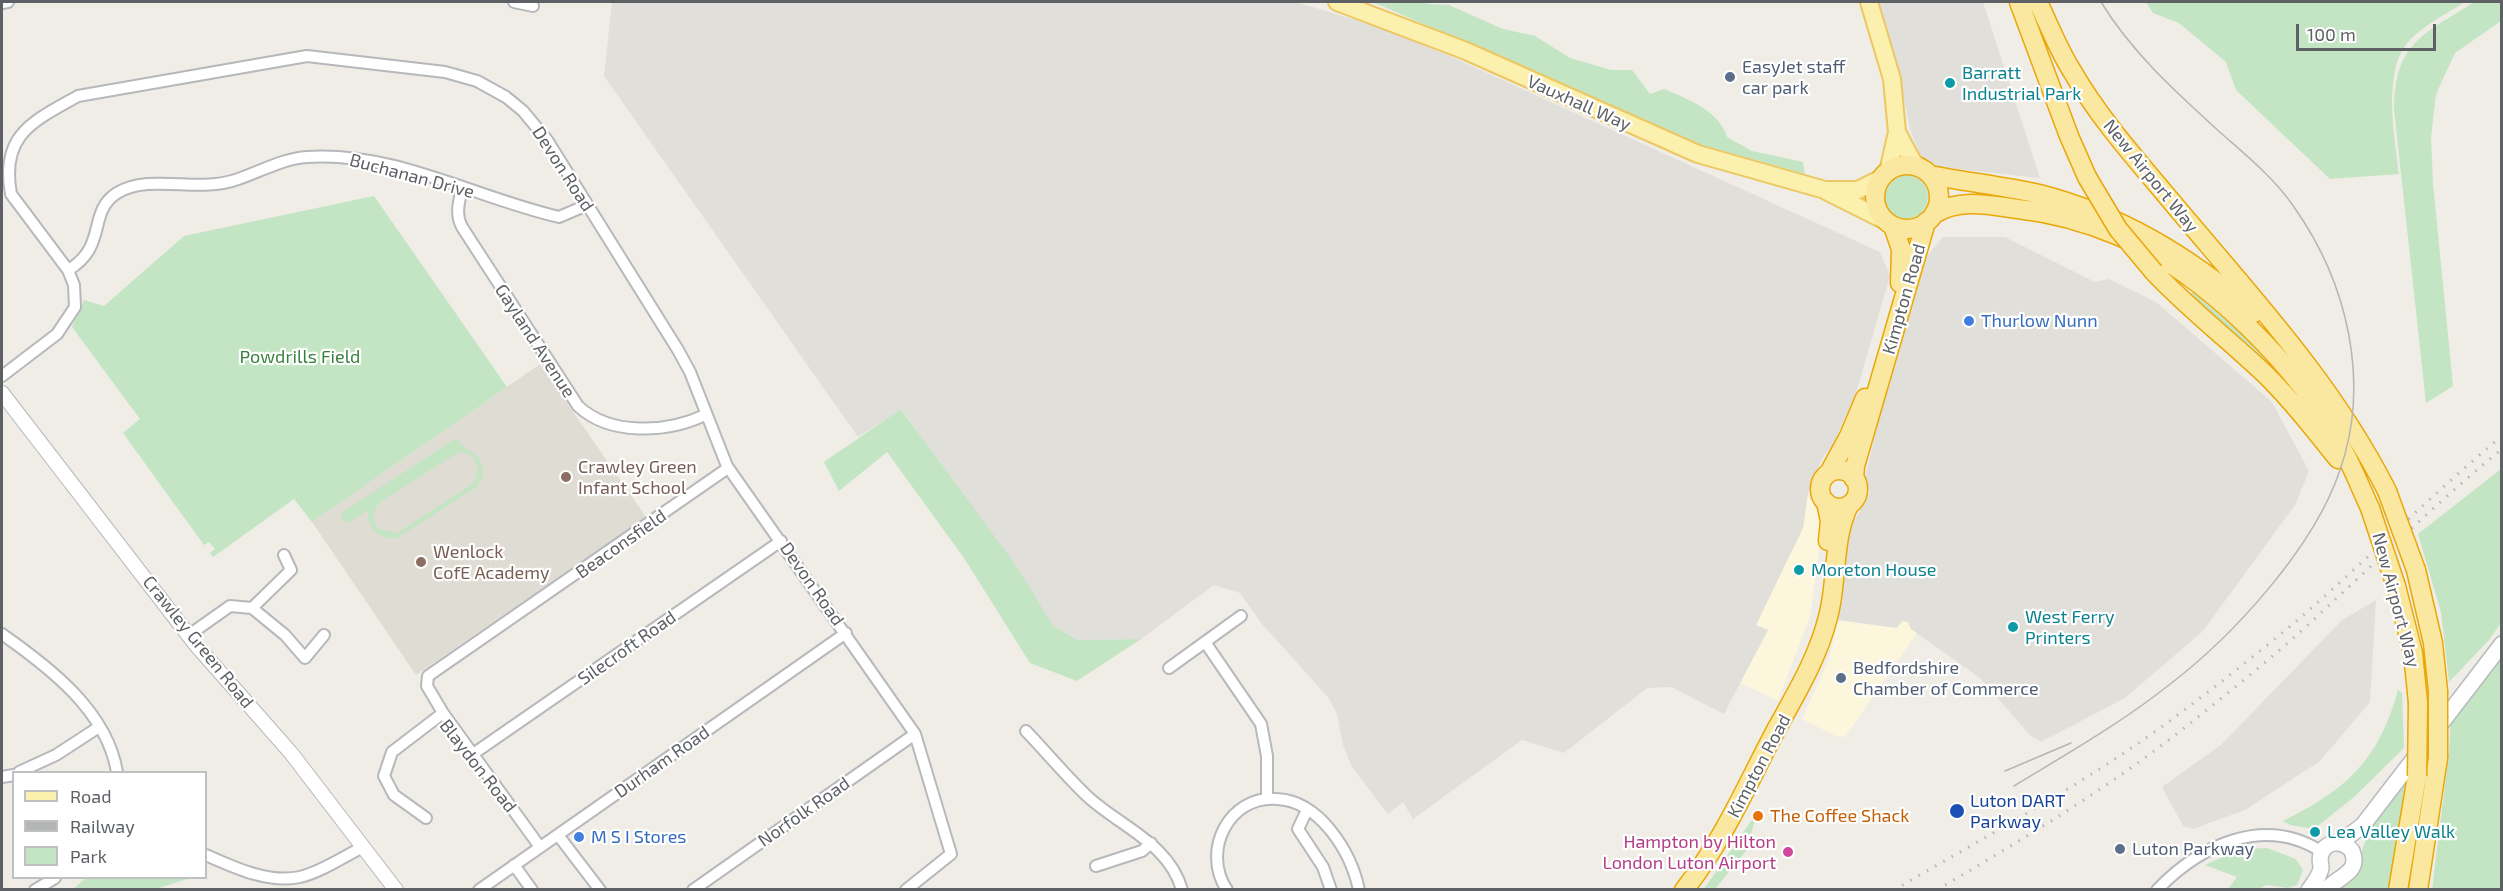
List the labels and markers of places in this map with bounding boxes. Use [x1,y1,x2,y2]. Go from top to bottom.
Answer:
place label: EasyJet staff car park [1742,56,1845,98]
place label: Barratt Industrial Park [1962,62,2081,104]
marker: EasyJet staff car park [1723,70,1737,84]
marker: Barratt Industrial Park [1943,76,1957,90]
place label: Thurlow Nunn [1981,310,2098,332]
marker: Thurlow Nunn [1962,314,1976,328]
place label: Crawley Green Infant School [578,456,697,498]
marker: Crawley Green Infant School [559,470,573,484]
place label: Wenlock CofE Academy [433,541,550,584]
marker: Wenlock CofE Academy [414,555,428,569]
place label: Moreton House [1811,559,1937,581]
marker: Moreton House [1792,563,1806,577]
place label: West Ferry Printers [2025,606,2114,648]
marker: West Ferry Printers [2006,620,2020,634]
place label: Bedfordshire Chamber of Commerce [1853,657,2039,700]
marker: Bedfordshire Chamber of Commerce [1834,671,1848,685]
place label: Luton DART Parkway [1970,790,2066,832]
marker: Luton DART Parkway [1948,802,1966,820]
place label: The Coffee Shack [1770,805,1909,827]
marker: The Coffee Shack [1751,809,1765,823]
place label: Lea Valley Walk [2327,821,2455,843]
marker: Lea Valley Walk [2308,825,2322,839]
place label: M S I Stores [591,826,687,848]
marker: M S I Stores [572,830,586,844]
place label: Hampton by Hilton London Luton Airport [1602,831,1776,874]
place label: Luton Parkway [2132,838,2254,860]
marker: Luton Parkway [2113,842,2127,856]
marker: Hampton by Hilton London Luton Airport [1781,845,1795,859]

